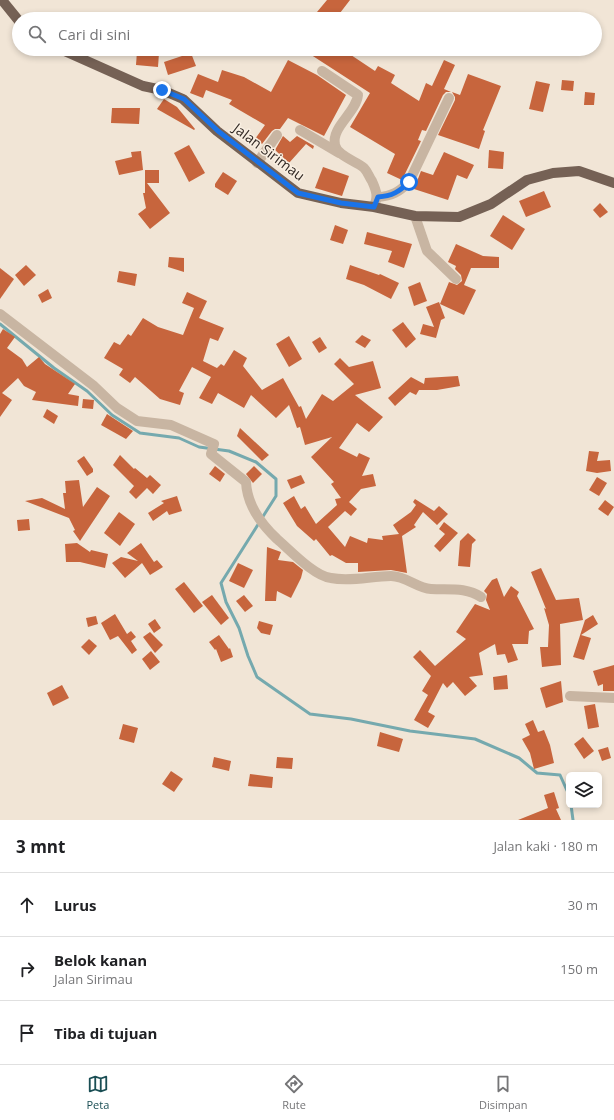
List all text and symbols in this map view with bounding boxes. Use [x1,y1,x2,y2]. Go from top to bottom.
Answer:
search box [12,12,602,56]
icon: search [26,23,48,45]
text: Cari di sini [58,24,130,44]
route end [153,81,171,99]
street label: Jalan Sirimau [228,117,309,185]
route start [400,173,418,191]
map controls [566,772,602,808]
button: layers [566,772,602,808]
text: 3 mnt [16,835,65,858]
text: Jalan kaki · 180 m [493,837,598,855]
icon: ahead [16,894,38,916]
text: Lurus [54,895,96,915]
text: 30 m [568,896,598,914]
text: Belok kanan [54,950,147,970]
icon: right [16,958,38,980]
text: 150 m [560,960,598,978]
text: Jalan Sirimau [54,970,133,988]
icon: arrive [16,1022,38,1044]
text: Tiba di tujuan [54,1023,157,1043]
tab: Peta [86,1073,109,1112]
tab: Rute [282,1073,306,1112]
tab: Disimpan [479,1073,527,1112]

